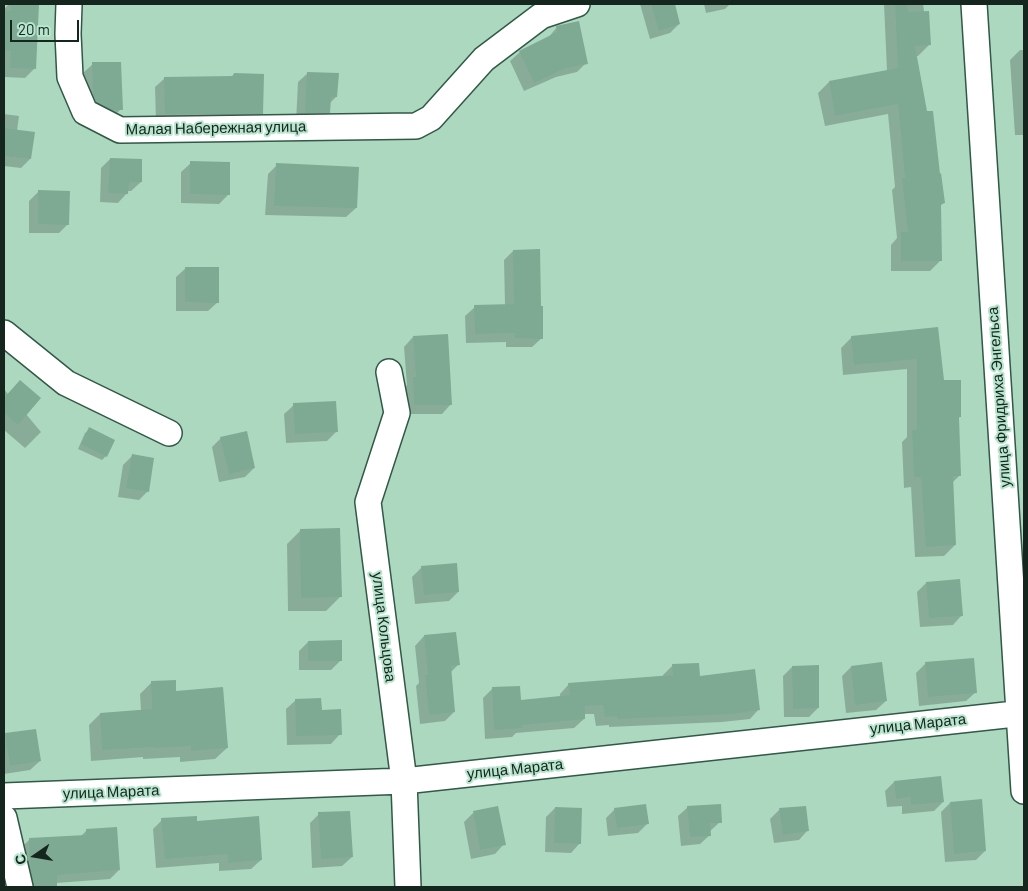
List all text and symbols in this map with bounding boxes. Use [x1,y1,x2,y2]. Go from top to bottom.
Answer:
scale bar [12,10,81,42]
text: 20 m [18,20,50,38]
street label: Малая Набережная улица [126,117,306,139]
street label: улица Фридриха Энгельса [984,306,1014,488]
street label: улица Кольцова [368,571,400,683]
street label: улица Марата [869,710,967,738]
street label: улица Марата [466,755,564,783]
street label: улица Марата [62,781,160,803]
north arrow [10,831,60,881]
text: С [10,853,29,866]

